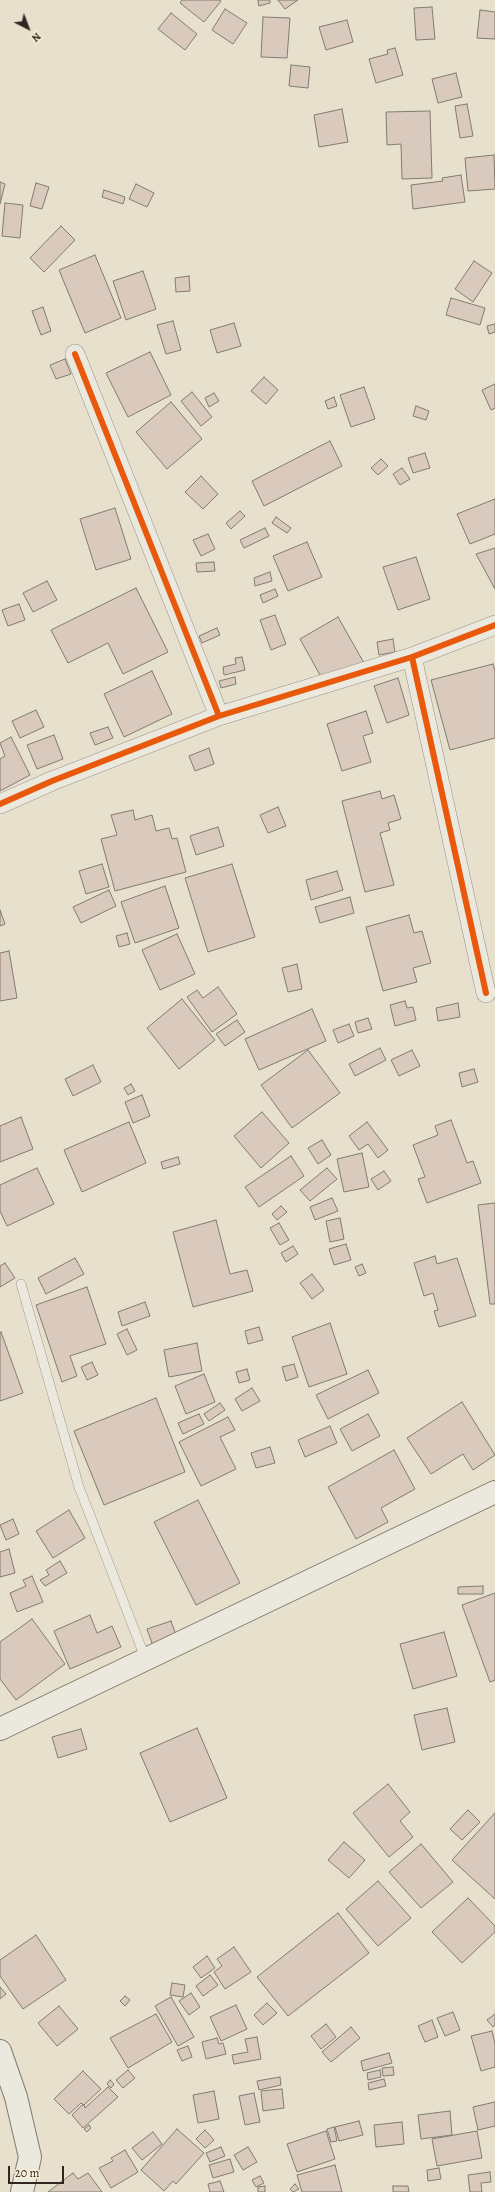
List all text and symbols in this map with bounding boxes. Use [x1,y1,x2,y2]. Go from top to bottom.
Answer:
north arrow [8,8,48,48]
text: N [28,29,44,46]
scale bar [10,2158,66,2184]
text: 20 m [15,2165,39,2181]

